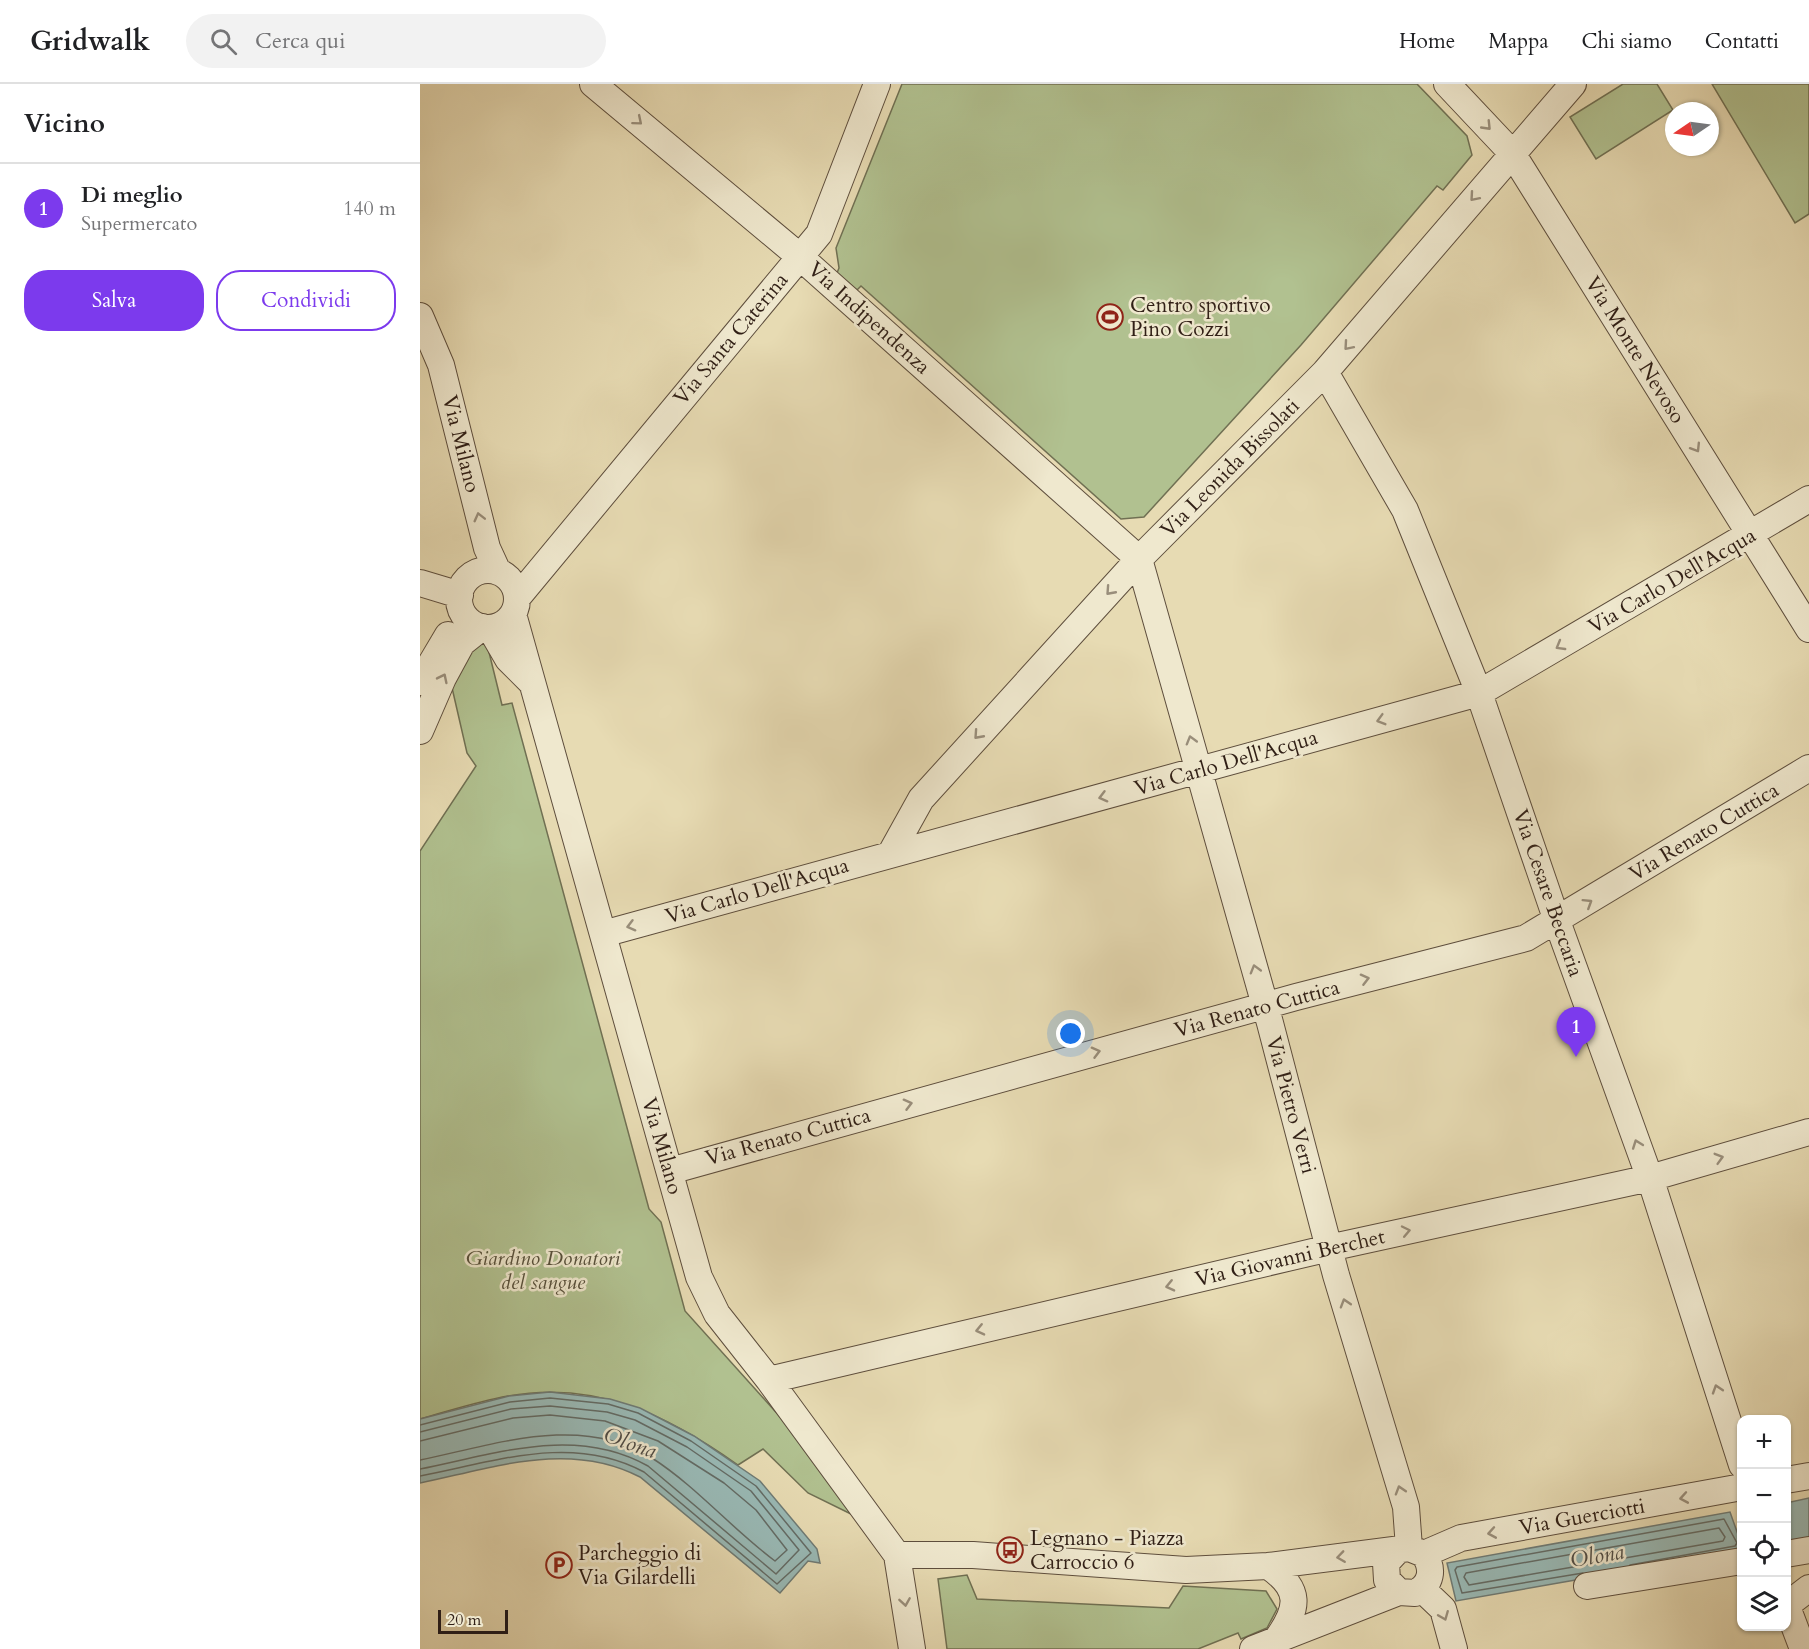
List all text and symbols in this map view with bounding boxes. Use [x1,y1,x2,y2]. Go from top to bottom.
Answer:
search box [186,14,606,68]
text: Gridwalk [30,22,150,60]
icon: search [207,25,240,58]
text: Cerca qui [255,26,345,56]
text: Home [1399,27,1455,56]
text: Mappa [1488,27,1549,56]
text: Chi siamo [1582,27,1672,56]
text: Contatti [1705,27,1779,56]
north arrow [1665,102,1719,156]
text: Vicino [24,106,105,141]
one-way arrow [631,114,642,125]
one-way arrow [1480,120,1491,130]
text: Di meglio [81,180,183,210]
one-way arrow [1470,190,1481,201]
text: 1 [38,195,49,222]
text: 140 m [343,195,396,222]
text: Supermercato [81,210,197,237]
street label: Via Indipendenza [801,255,937,381]
street label: Via Santa Caterina [667,267,795,411]
button: Salva [24,270,204,331]
button: Condividi [216,270,396,331]
street label: Via Monte Nevoso [1578,271,1692,429]
place label: Centro sportivo Pino Cozzi [1130,291,1271,344]
sports icon: Centro sportivo Pino Cozzi [1095,302,1125,332]
one-way arrow [1344,339,1355,350]
street label: Via Milano [435,392,487,496]
street label: Via Leonida Bissolati [1154,392,1306,544]
one-way arrow [1689,441,1700,452]
one-way arrow [474,512,487,522]
street label: Via Carlo Dell'Acqua [1583,521,1761,641]
one-way arrow [1106,584,1117,595]
one-way arrow [1555,639,1566,650]
one-way arrow [436,673,448,684]
one-way arrow [1376,713,1387,725]
street label: Via Carlo Dell'Acqua [1131,723,1321,803]
one-way arrow [974,729,985,739]
one-way arrow [1186,735,1198,746]
street label: Via Renato Cuttica [1624,776,1784,888]
one-way arrow [1098,790,1108,803]
street label: Via Cesare Beccaria [1506,805,1590,981]
street label: Via Carlo Dell'Acqua [662,851,852,931]
one-way arrow [1581,899,1592,910]
one-way arrow [626,919,637,931]
one-way arrow [1250,964,1262,975]
street label: Via Renato Cuttica [1171,973,1343,1045]
one-way arrow [1360,974,1370,987]
pin: 1 [1556,1008,1596,1057]
your location [1056,1019,1085,1048]
street label: Via Pietro Verri [1259,1033,1323,1177]
one-way arrow [1091,1047,1101,1060]
street label: Via Milano [634,1094,690,1198]
one-way arrow [902,1099,913,1111]
street label: Via Renato Cuttica [702,1101,874,1173]
one-way arrow [1632,1139,1645,1150]
one-way arrow [1714,1152,1724,1165]
street label: Via Giovanni Berchet [1192,1222,1388,1294]
one-way arrow [1401,1226,1411,1239]
park label: Giardino Donatori del sangue [466,1244,621,1297]
one-way arrow [1165,1278,1175,1291]
one-way arrow [1340,1298,1352,1309]
one-way arrow [975,1323,985,1336]
one-way arrow [1712,1384,1725,1395]
map controls [1737,1415,1791,1631]
button: + [1737,1415,1791,1469]
water label: Olona [599,1420,661,1466]
button: − [1737,1469,1791,1523]
one-way arrow [1395,1485,1407,1496]
one-way arrow [1679,1491,1689,1504]
street label: Via Guerciotti [1517,1492,1647,1542]
button: locate [1737,1523,1791,1577]
place label: Legnano - Piazza Carroccio 6 [1030,1524,1184,1577]
one-way arrow [1487,1526,1497,1539]
bus stop icon: Legnano - Piazza Carroccio 6 [995,1535,1025,1565]
water label: Olona [1568,1536,1626,1575]
place label: Parcheggio di Via Gilardelli [578,1539,701,1592]
parking icon: Parcheggio di Via Gilardelli [544,1550,574,1580]
one-way arrow [1336,1550,1346,1562]
button: layers [1737,1577,1791,1631]
one-way arrow [898,1598,910,1607]
scale bar [438,1607,508,1634]
text: 20 m [447,1609,481,1631]
one-way arrow [1436,1610,1449,1620]

